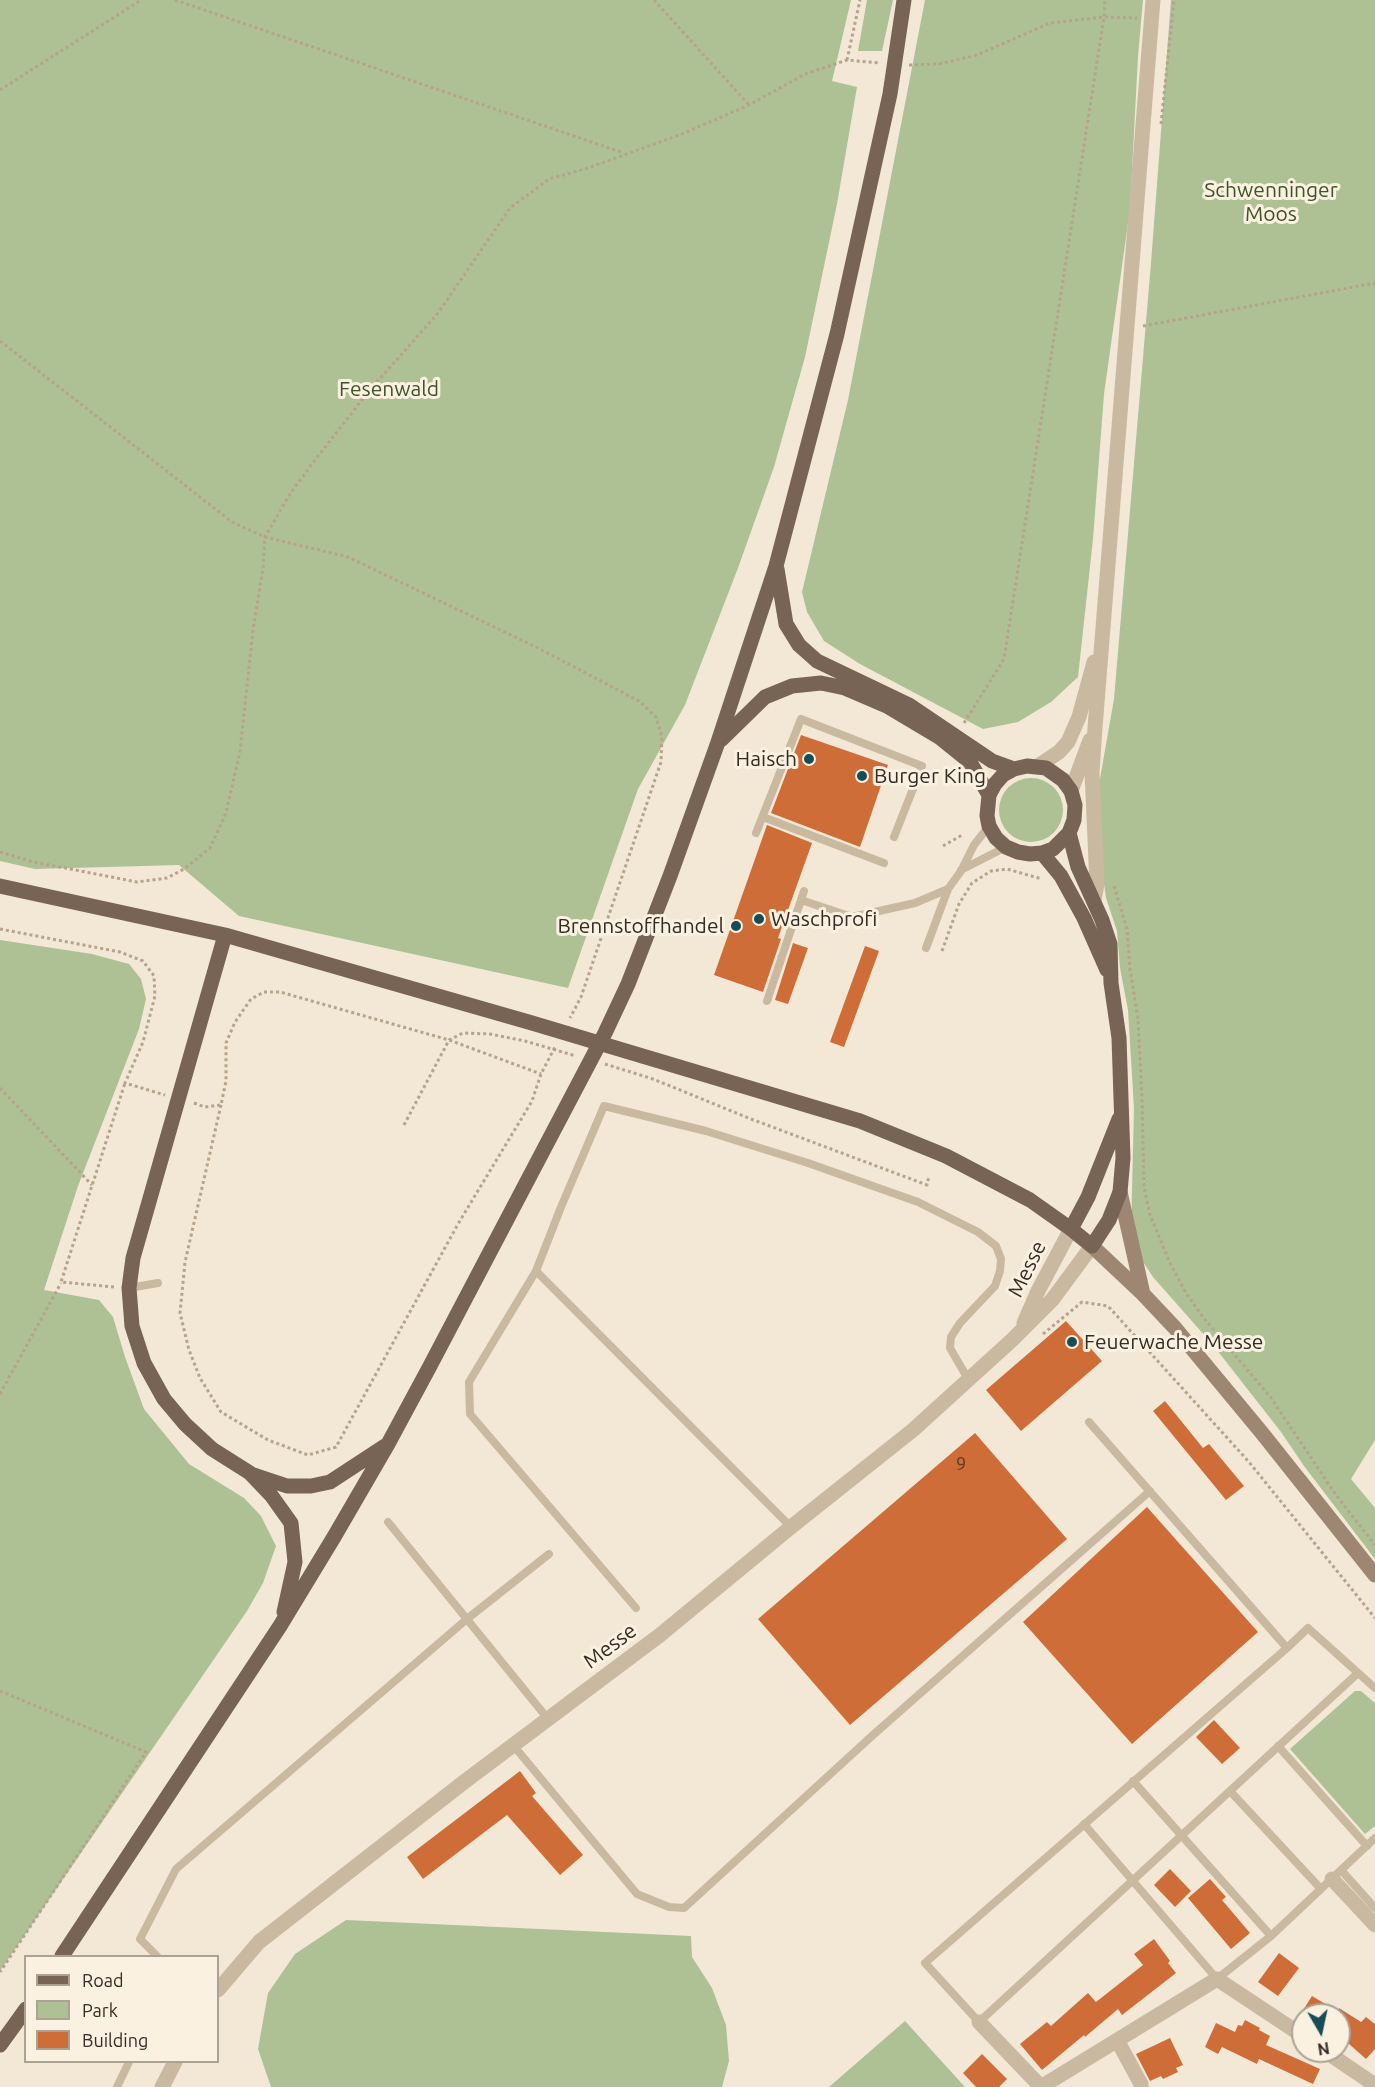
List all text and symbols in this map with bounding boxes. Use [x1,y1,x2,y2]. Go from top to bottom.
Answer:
park label: Schwenninger Moos [1204,177,1338,227]
park label: Fesenwald [339,376,439,402]
place label: Haisch [736,746,797,772]
marker: Haisch [802,752,816,766]
place label: Burger King [874,763,986,789]
marker: Burger King [855,769,869,783]
place label: Waschprofi [771,906,877,932]
marker: Waschprofi [752,912,766,926]
place label: Brennstoffhandel [557,913,724,939]
marker: Brennstoffhandel [729,919,743,933]
street label: Messe [1003,1237,1051,1301]
place label: Feuerwache Messe [1084,1329,1263,1355]
marker: Feuerwache Messe [1065,1335,1079,1349]
house number: 9 [956,1453,966,1475]
street label: Messe [579,1618,641,1674]
legend [24,1955,219,2063]
text: Road [82,1970,124,1990]
text: Park [82,2000,118,2020]
north arrow [1291,2003,1351,2063]
text: Building [82,2030,148,2050]
text: N [1316,2039,1331,2059]

